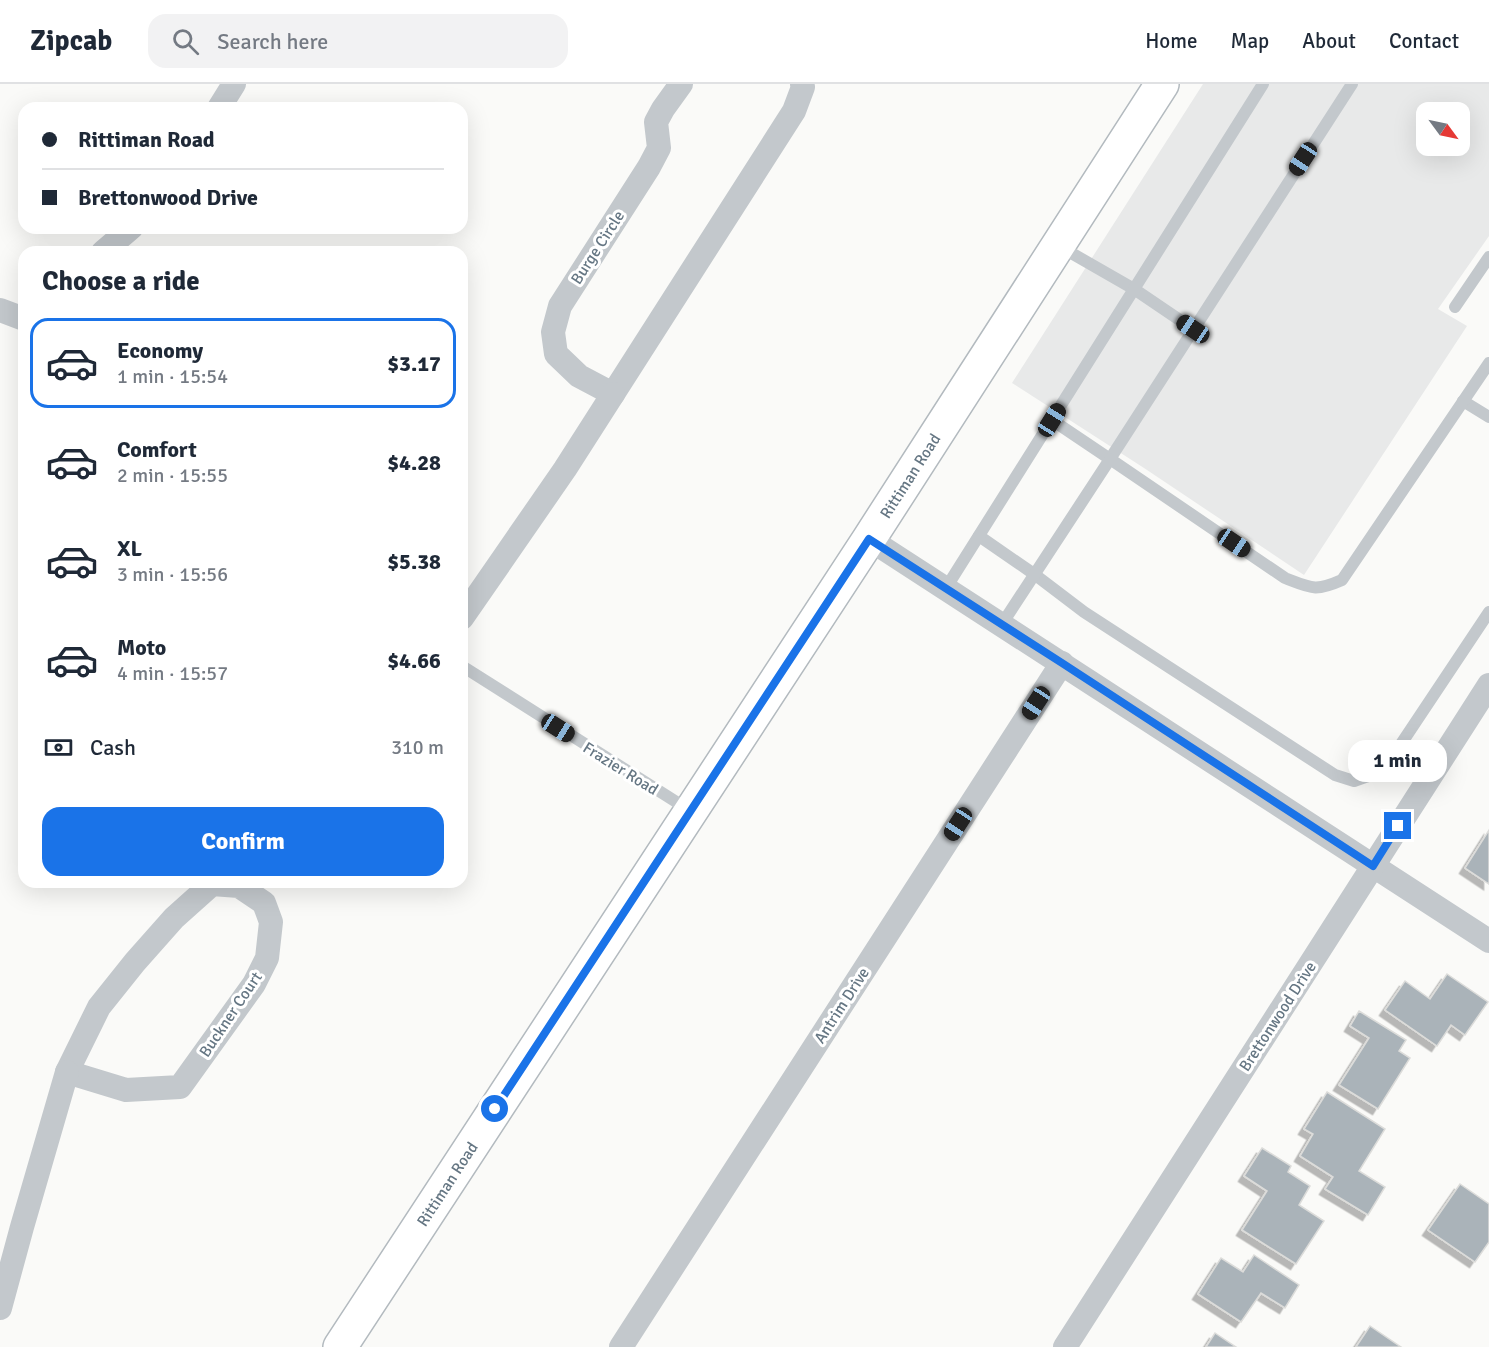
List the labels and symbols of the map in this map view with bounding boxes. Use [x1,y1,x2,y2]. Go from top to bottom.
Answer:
north arrow [1416,102,1470,156]
car [1286,139,1320,179]
street label: Burge Circle [567,207,629,288]
car [1173,311,1213,347]
car [1035,400,1069,440]
street label: Rittiman Road [876,430,945,522]
car [1214,525,1254,561]
car [1019,683,1053,723]
car [538,711,578,745]
street label: Frazier Road [579,738,662,800]
callout: 1 min [1348,739,1448,781]
car [941,804,975,844]
route end [1384,812,1411,839]
street label: Brettonwood Drive [1235,958,1321,1075]
street label: Antrim Drive [810,964,874,1047]
street label: Buckner Court [195,968,267,1061]
route start [481,1095,508,1122]
street label: Rittiman Road [413,1138,483,1230]

